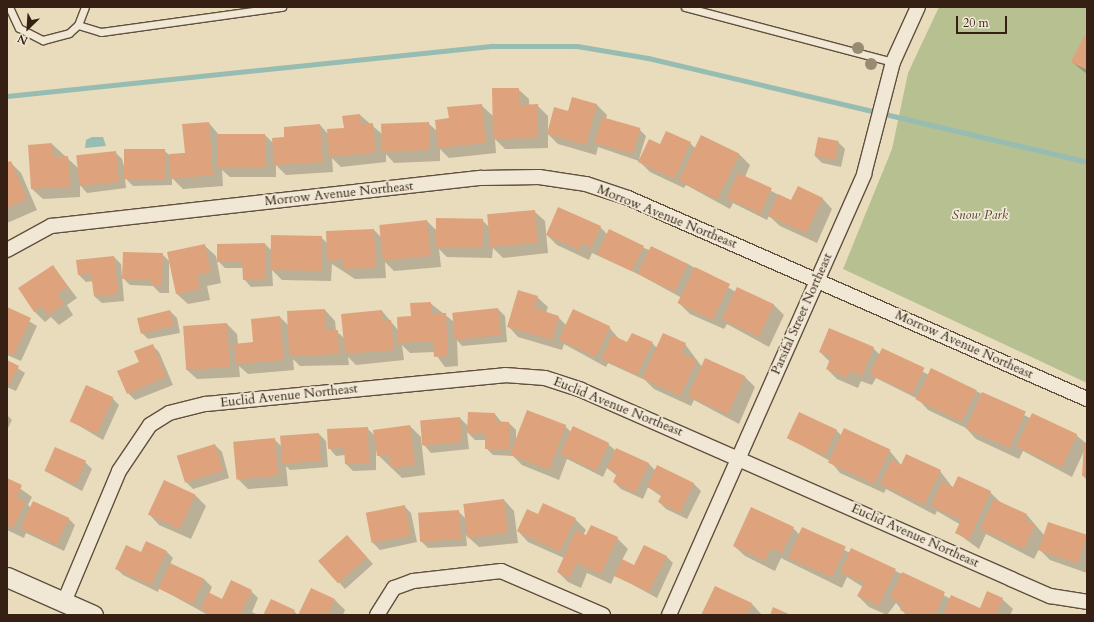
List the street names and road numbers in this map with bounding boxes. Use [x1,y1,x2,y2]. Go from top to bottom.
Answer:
street label: Morrow Avenue Northeast [264,178,414,210]
street label: Morrow Avenue Northeast [595,182,739,252]
street label: Parsifal Street Northeast [768,251,836,377]
street label: Morrow Avenue Northeast [893,307,1035,383]
street label: Euclid Avenue Northeast [551,374,685,440]
street label: Euclid Avenue Northeast [219,381,359,411]
street label: Euclid Avenue Northeast [849,501,981,571]

